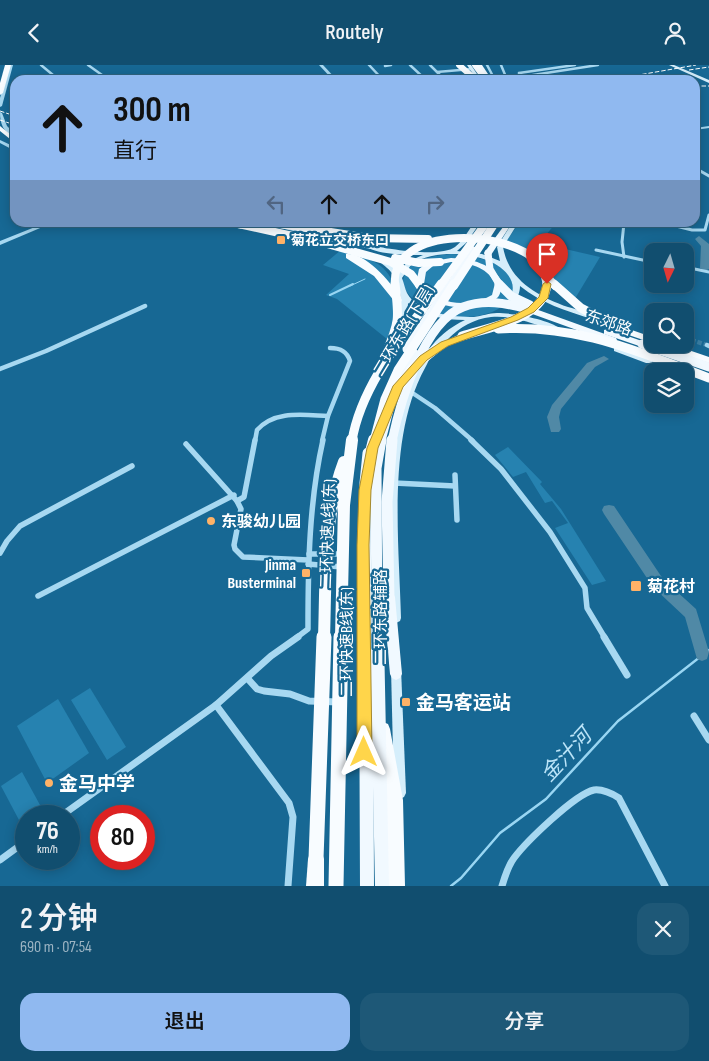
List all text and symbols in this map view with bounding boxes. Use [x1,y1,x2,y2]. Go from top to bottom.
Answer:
icon: back [20,19,48,47]
text: Routely [325,19,384,46]
icon: person [661,19,689,47]
text: 300 m [113,89,191,132]
icon: ahead [30,95,95,160]
text: 直行 [113,138,157,165]
icon: left [262,190,290,218]
icon: ahead [315,190,343,218]
icon: ahead [368,190,396,218]
icon: right [421,190,449,218]
place label: 菊花立交桥东口 [291,232,389,249]
pin [526,233,568,284]
marker: 菊花立交桥东口 [275,234,287,246]
icon: arrive [533,240,561,268]
north arrow [644,243,694,293]
map controls [644,243,694,413]
street label: 二环东路(下层) [370,282,439,380]
button: search [644,303,694,353]
street label: 东郊路 [583,307,634,340]
button: layers [644,363,694,413]
street label: 二环快速A线(东) [317,479,340,589]
place label: 东骏幼儿园 [221,512,301,532]
marker: 东骏幼儿园 [205,515,217,527]
place label: Jinma Busterminal [228,556,296,593]
marker: Jinma Busterminal [300,567,312,579]
street label: 二环东路辅路 [372,569,391,665]
place label: 菊花村 [647,577,695,597]
marker: 菊花村 [629,579,643,593]
street label: 二环快速B线(东) [338,587,357,697]
place label: 金马客运站 [416,692,511,715]
marker: 金马客运站 [400,696,412,708]
water label: 金汁河 [536,721,600,787]
position arrow [337,725,389,777]
place label: 金马中学 [59,773,135,796]
marker: 金马中学 [43,777,55,789]
speed limit sign: 80 [90,805,155,870]
text: 76 [36,816,59,847]
text: km/h [37,842,58,857]
text: 2 分钟 [20,901,98,937]
button: close [637,903,689,955]
text: 690 m · 07:54 [20,938,92,957]
button: 退出 [20,993,350,1051]
button: 分享 [360,993,689,1051]

